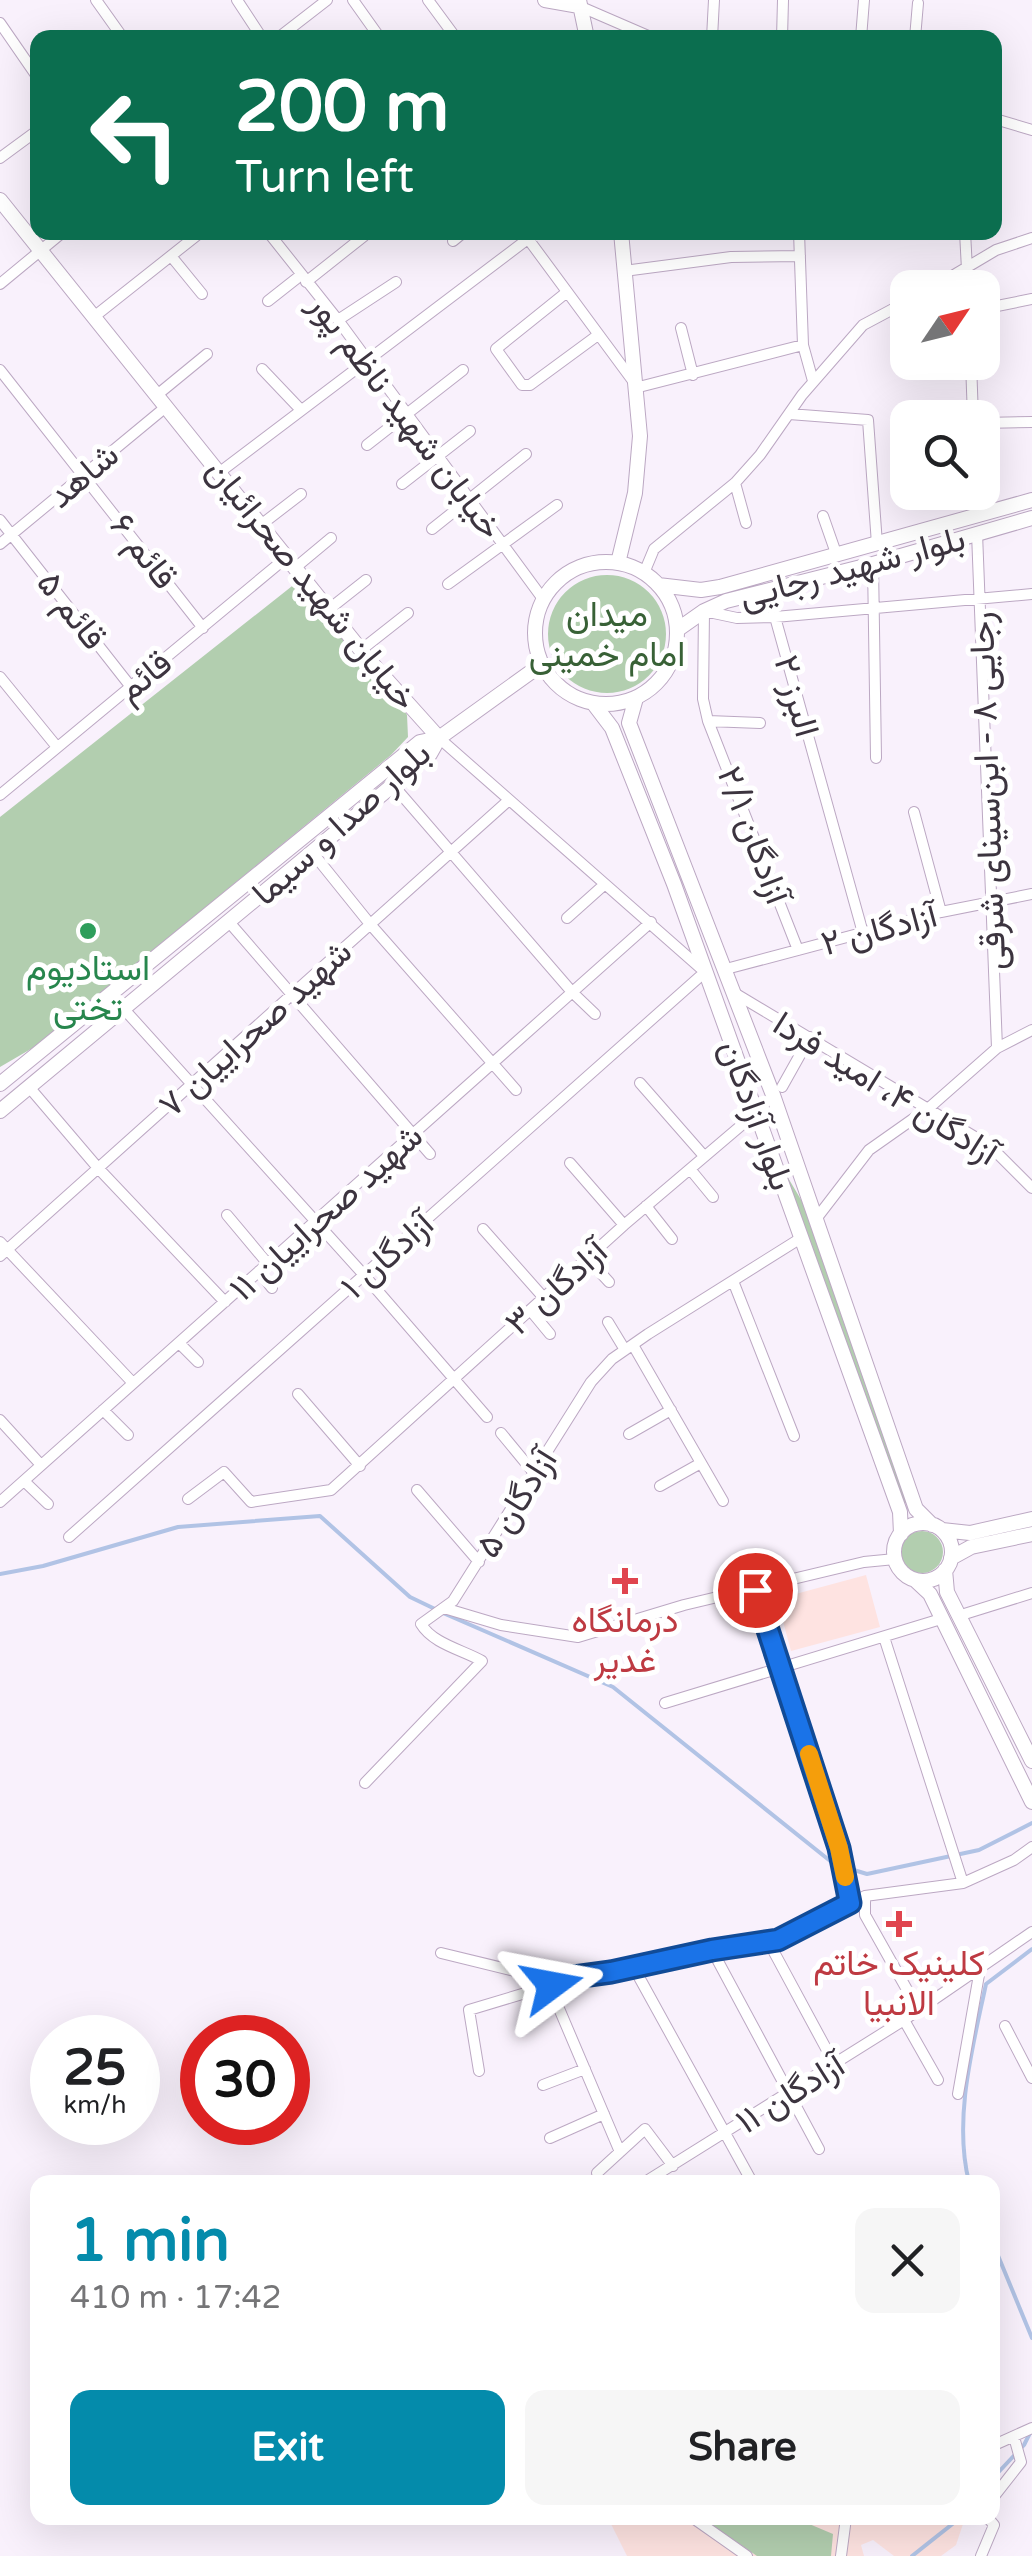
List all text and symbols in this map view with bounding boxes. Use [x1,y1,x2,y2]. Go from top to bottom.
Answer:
text: 200 m [235,66,449,150]
icon: left [70,70,200,200]
text: Turn left [235,151,414,205]
north arrow [890,270,1000,380]
map controls [890,270,1000,510]
street label: خیابان شهید ناظم پور [297,285,511,549]
button: search [890,400,1000,510]
street label: شاهد [40,434,128,517]
street label: خیابان شهید صحرائیان [197,450,426,719]
street label: قائم ۶ [100,506,186,598]
street label: بلوار شهید رجایی [735,518,970,618]
street label: قائم ۵ [27,563,115,659]
park label: میدان امام خمینی [529,594,685,677]
street label: رجایی ۸ - ابن‌سینای شرقی [961,611,1015,971]
street label: قائم [109,642,181,712]
street label: البرز ۲ [764,651,828,742]
street label: بلوار صدا و سیما [244,733,440,915]
street label: آزادگان ۲/۱ [708,761,799,913]
street label: آزادگان ۲ [817,894,944,966]
marker: استادیوم تختی [77,920,99,942]
street label: شهید صحراییان ۷ [151,931,361,1126]
place label: استادیوم تختی [26,948,150,1030]
street label: آزادگان ۴، امید فردا [765,1003,1008,1176]
street label: بلوار آزادگان [710,1034,803,1196]
street label: شهید صحراییان ۱۱ [222,1115,432,1310]
street label: آزادگان ۱ [333,1201,445,1308]
street label: آزادگان ۳ [497,1229,618,1344]
street label: آزادگان ۵ [467,1439,568,1566]
pin [713,1548,798,1633]
icon: arrive [728,1563,783,1618]
marker: درمانگاه غدیر [612,1568,638,1594]
place label: درمانگاه غدیر [571,1600,679,1682]
marker: کلینیک خاتم الانبیا [886,1911,912,1937]
position arrow [500,1933,604,2037]
place label: کلینیک خاتم الانبیا [813,1943,985,2025]
speed limit sign: 30 [180,2015,310,2145]
text: 25 [64,2038,126,2098]
street label: آزادگان ۱۱ [729,2043,855,2143]
text: km/h [64,2090,126,2120]
text: 1 min [70,2205,230,2277]
button: close [855,2208,960,2313]
text: 410 m · 17:42 [70,2279,282,2317]
button: Exit [70,2390,505,2505]
button: Share [525,2390,960,2505]

